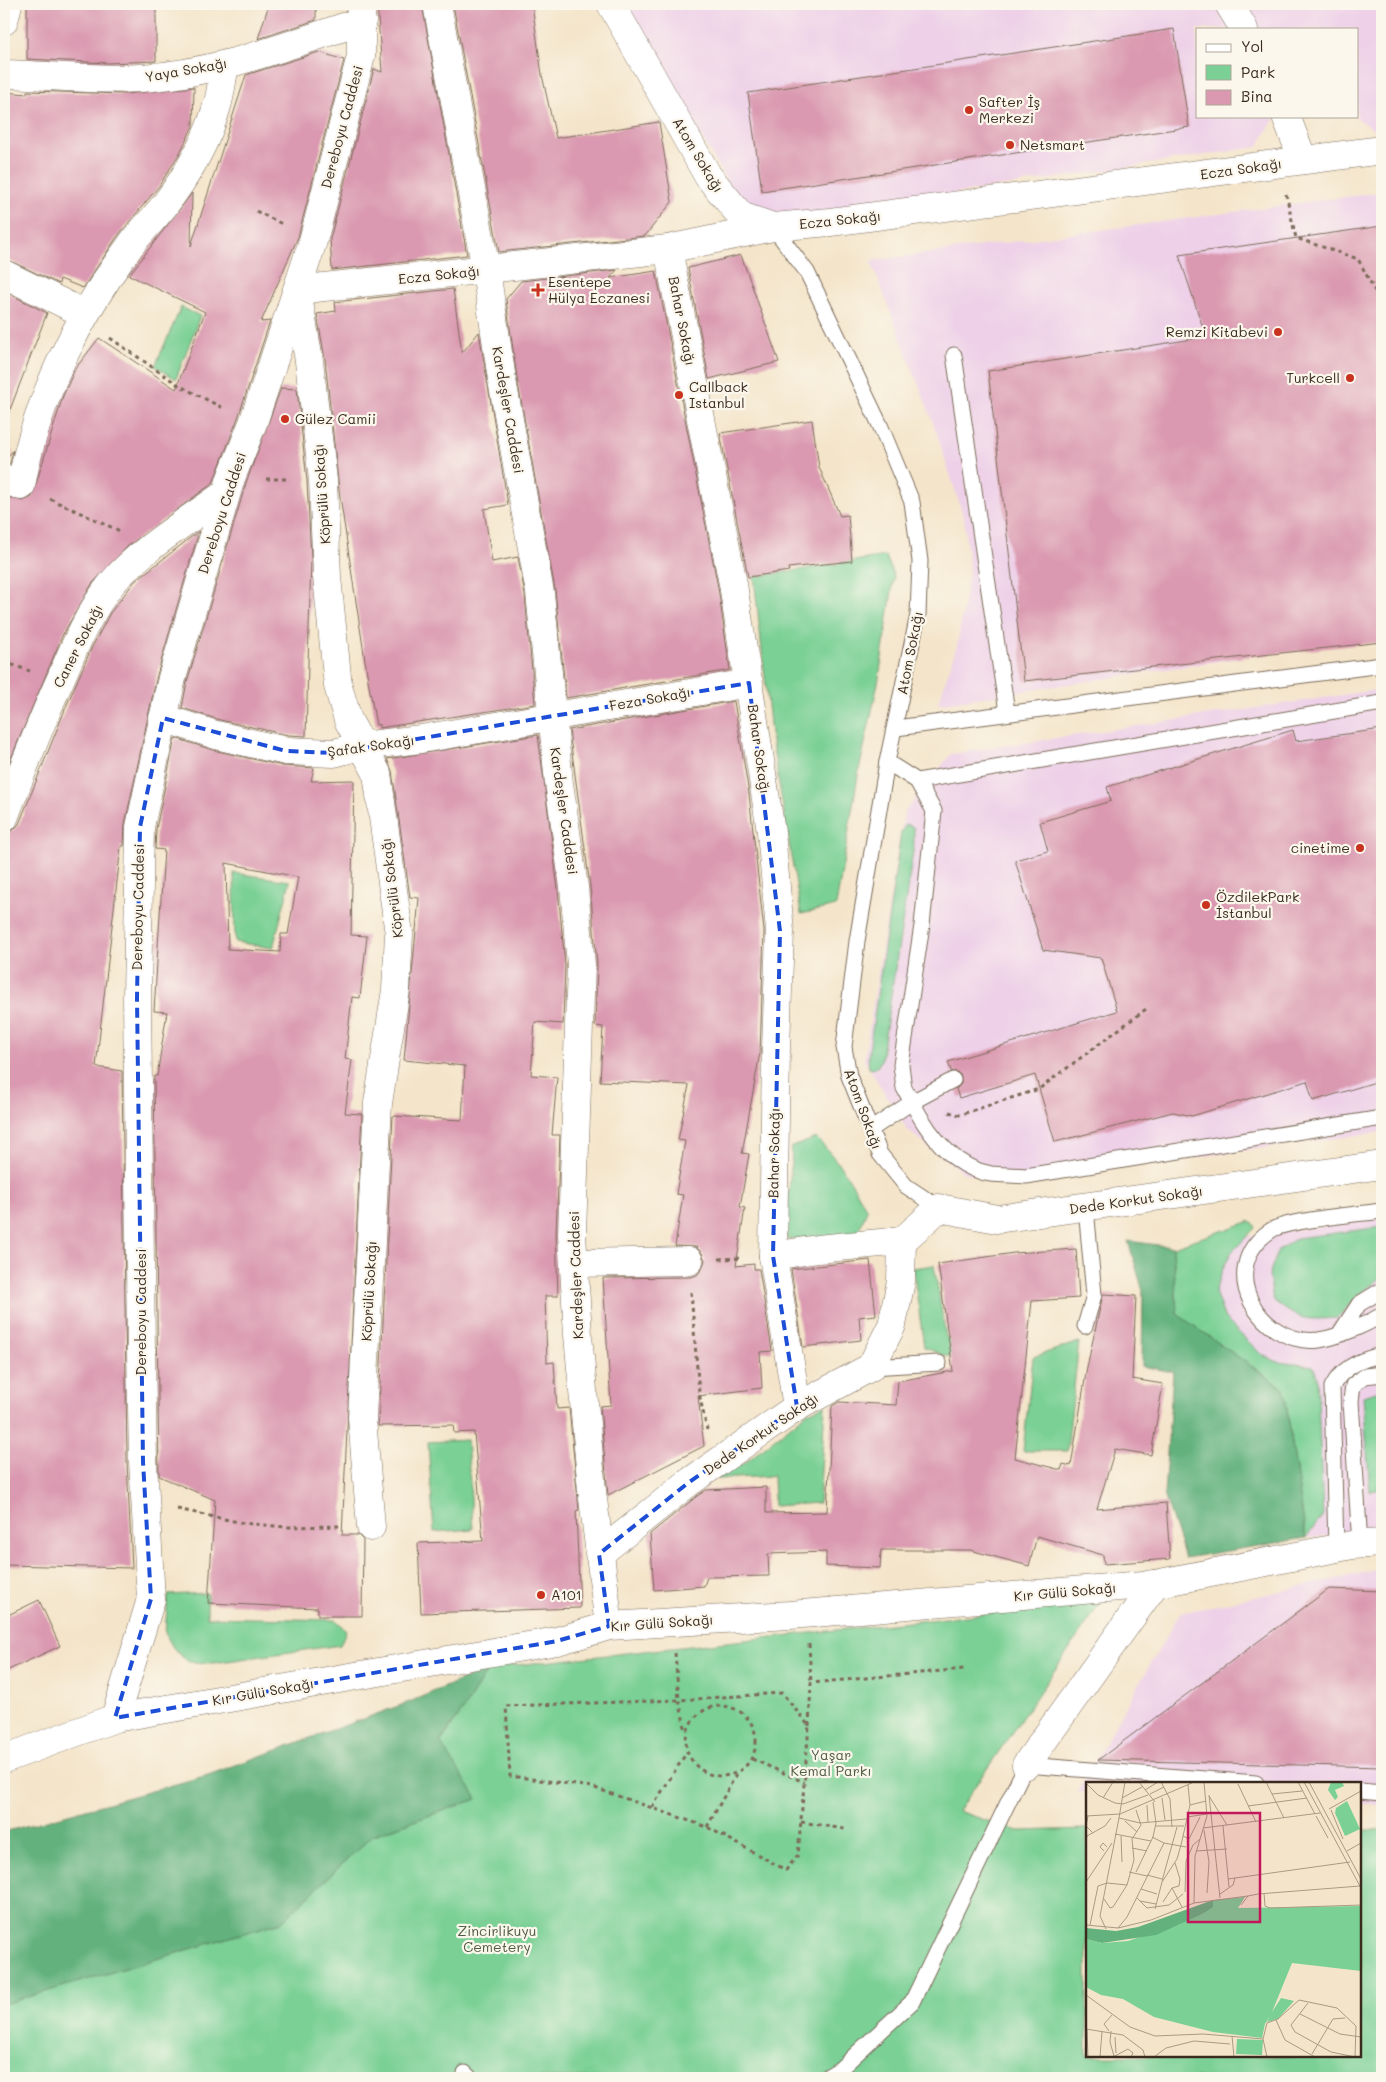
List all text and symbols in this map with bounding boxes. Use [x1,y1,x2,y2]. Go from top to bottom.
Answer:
legend [1196,28,1358,118]
text: Yol [1241,36,1264,56]
street label: Yaya Sokağı [143,53,229,86]
text: Park [1241,62,1275,82]
street label: Dereboyu Caddesi [316,63,367,191]
text: Bina [1241,86,1273,106]
place label: Safter İş Merkezi [979,92,1040,127]
marker: Safter İş Merkezi [963,104,975,116]
street label: Atom Sokağı [668,114,728,196]
place label: Netsmart [1020,135,1085,154]
marker: Netsmart [1004,139,1016,151]
street label: Ecza Sokağı [1199,153,1283,184]
street label: Ecza Sokağı [798,206,882,233]
street label: Ecza Sokağı [397,261,481,288]
place label: Esentepe Hülya Eczanesi [548,272,650,307]
street label: Bahar Sokağı [665,275,700,367]
marker: Esentepe Hülya Eczanesi [532,284,544,296]
place label: Remzi Kitabevi [1166,322,1268,341]
marker: Remzi Kitabevi [1272,326,1284,338]
street label: Kardeşler Caddesi [488,345,529,475]
place label: Turkcell [1286,368,1340,387]
marker: Turkcell [1344,372,1356,384]
place label: Callback Istanbul [689,377,748,412]
marker: Callback Istanbul [673,389,685,401]
place label: Gülez Camii [295,409,376,428]
marker: Gülez Camii [279,413,291,425]
street label: Köprülü Sokağı [309,443,334,545]
street label: Dereboyu Caddesi [193,450,250,576]
street label: Caner Sokağı [48,601,107,691]
street label: Atom Sokağı [892,610,927,696]
street label: Feza Sokağı [608,682,692,715]
street label: Bahar Sokağı [744,703,775,795]
street label: Şafak Sokağı [326,730,416,761]
street label: Kardeşler Caddesi [546,746,583,876]
street label: Köprülü Sokağı [376,837,407,939]
place label: cinetime [1291,838,1350,857]
marker: cinetime [1354,842,1366,854]
street label: Dereboyu Caddesi [127,843,148,971]
place label: ÖzdilekPark İstanbul [1216,887,1299,922]
marker: ÖzdilekPark İstanbul [1200,899,1212,911]
street label: Atom Sokağı [840,1066,887,1152]
street label: Bahar Sokağı [763,1108,784,1198]
street label: Dede Korkut Sokağı [1068,1181,1204,1218]
street label: Kardeşler Caddesi [564,1210,587,1340]
street label: Köprülü Sokağı [356,1240,381,1342]
street label: Dereboyu Caddesi [131,1249,150,1375]
street label: Dede Korkut Sokağı [700,1388,822,1479]
street label: Kır Gülü Sokağı [1013,1578,1117,1605]
place label: A101 [551,1585,582,1604]
marker: A101 [535,1589,547,1601]
street label: Kır Gülü Sokağı [610,1609,714,1636]
street label: Kır Gülü Sokağı [211,1673,315,1710]
park label: Yaşar Kemal Parkı [790,1745,872,1780]
inset map [1086,1782,1361,2057]
park label: Zincirlikuyu Cemetery [458,1921,536,1956]

